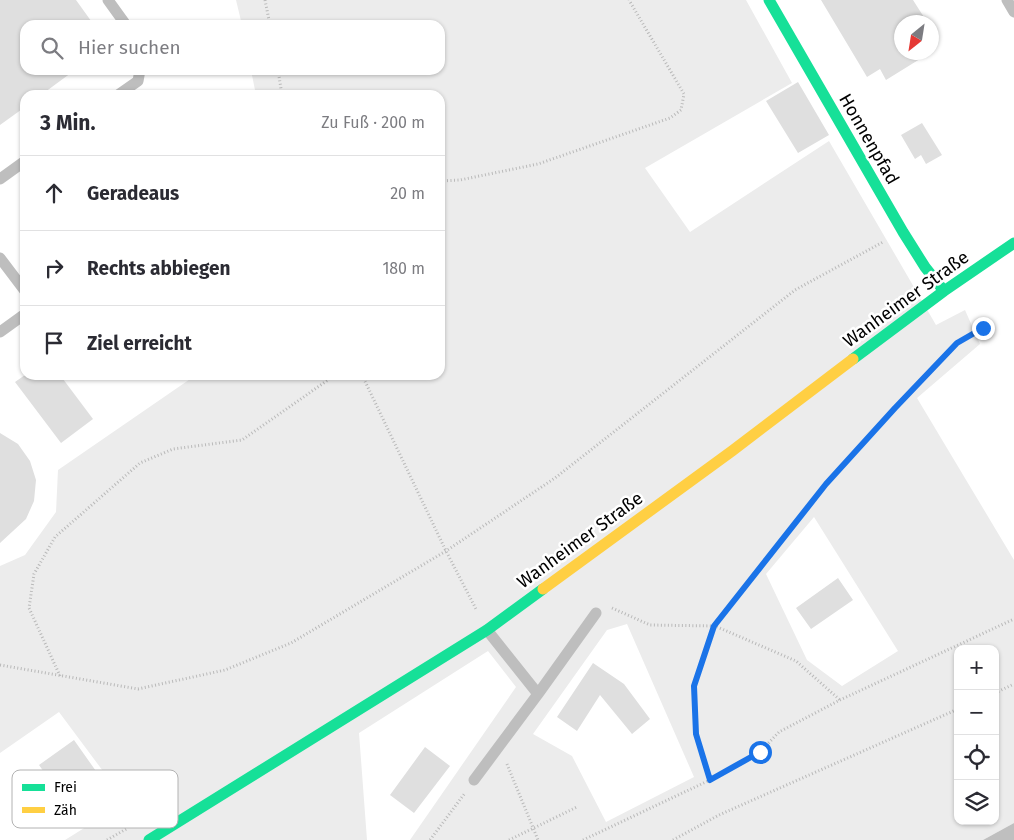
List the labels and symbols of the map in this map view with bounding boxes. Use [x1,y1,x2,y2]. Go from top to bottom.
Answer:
north arrow [894,15,939,60]
street label: Honnenpfad [834,90,904,188]
street label: Wanheimer Straße [839,246,973,352]
route end [972,317,995,340]
street label: Wanheimer Straße [513,487,647,593]
route start [749,741,772,764]
legend [12,770,178,828]
text: Frei [54,779,77,796]
text: Zäh [54,802,77,819]

